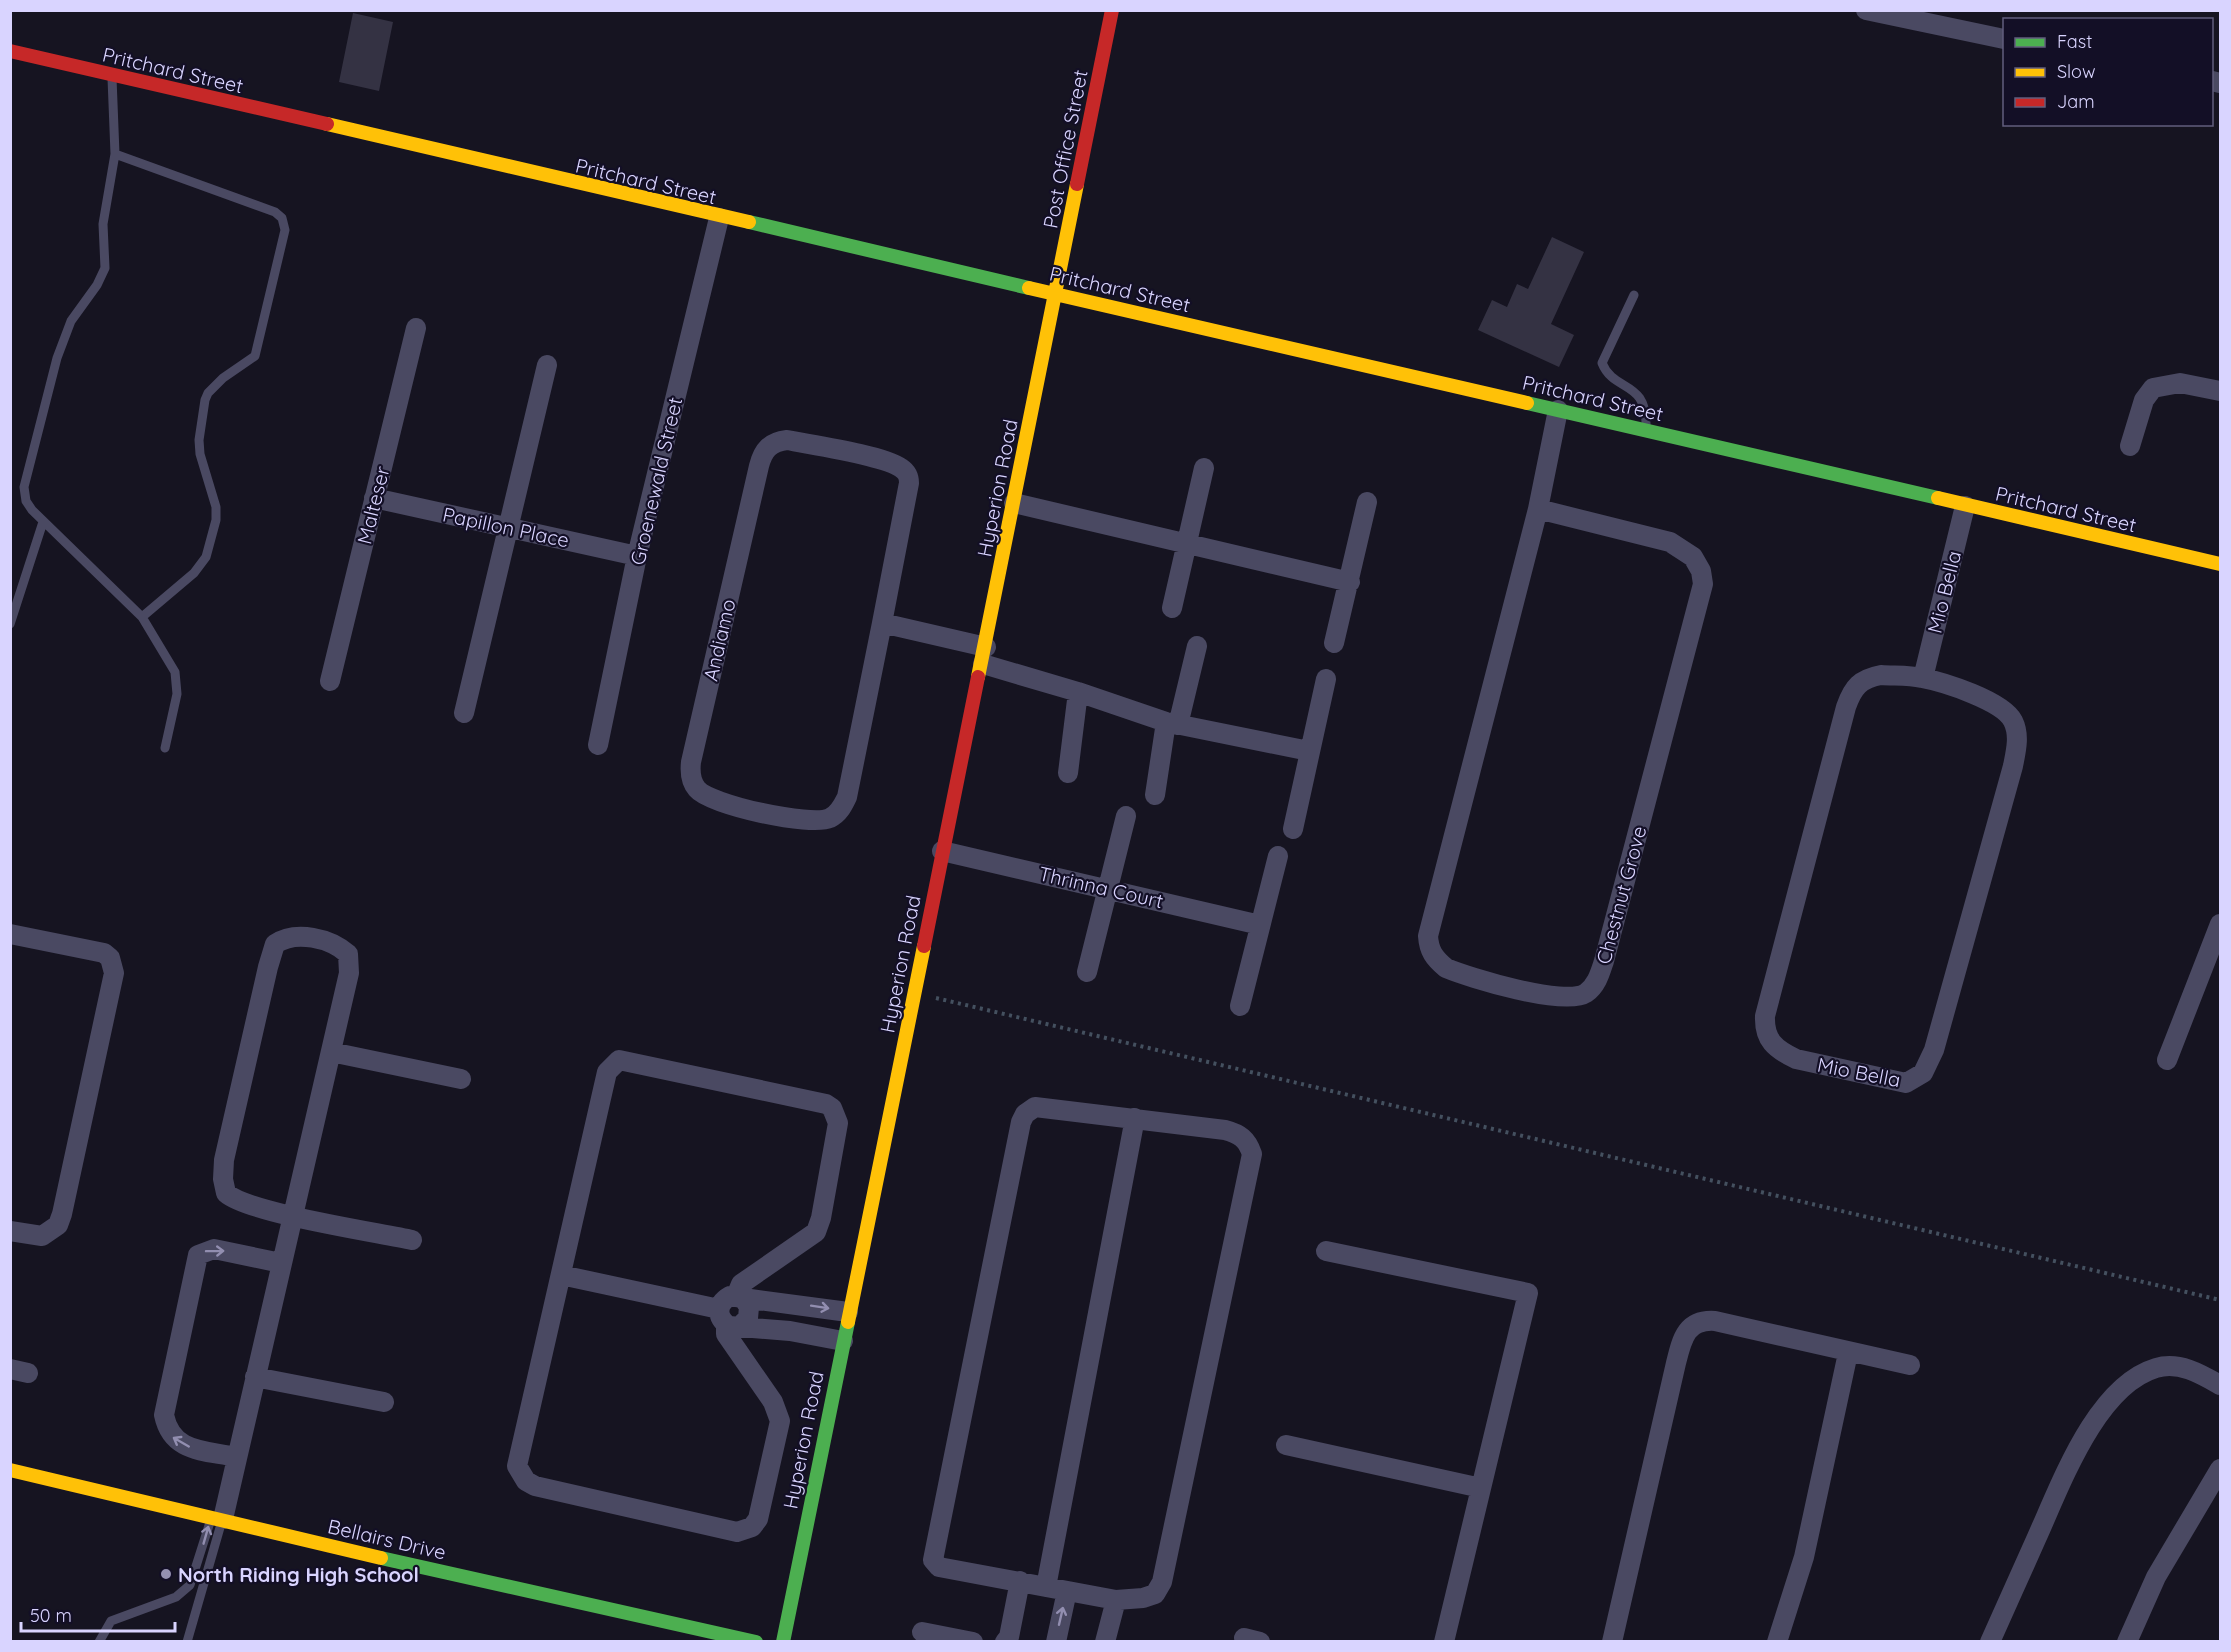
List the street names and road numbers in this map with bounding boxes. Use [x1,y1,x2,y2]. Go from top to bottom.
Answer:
street label: Pritchard Street [100,42,246,98]
street label: Post Office Street [1037,67,1093,230]
street label: Pritchard Street [573,153,719,209]
street label: Pritchard Street [1047,261,1193,317]
street label: Pritchard Street [1520,370,1666,426]
street label: Groenewald Street [625,395,687,567]
street label: Hyperion Road [971,417,1023,559]
street label: Malteser [351,463,395,547]
street label: Pritchard Street [1993,481,2139,537]
street label: Papillon Place [440,501,572,553]
street label: Mio Bella [1922,548,1966,636]
street label: Andiamo [697,597,741,683]
street label: Chestnut Grove [1591,823,1651,967]
street label: Thrinna Court [1036,861,1166,914]
street label: Hyperion Road [874,893,926,1035]
street label: Mio Bella [1815,1052,1903,1092]
street label: Hyperion Road [777,1369,829,1511]
street label: Bellairs Drive [325,1513,449,1565]

